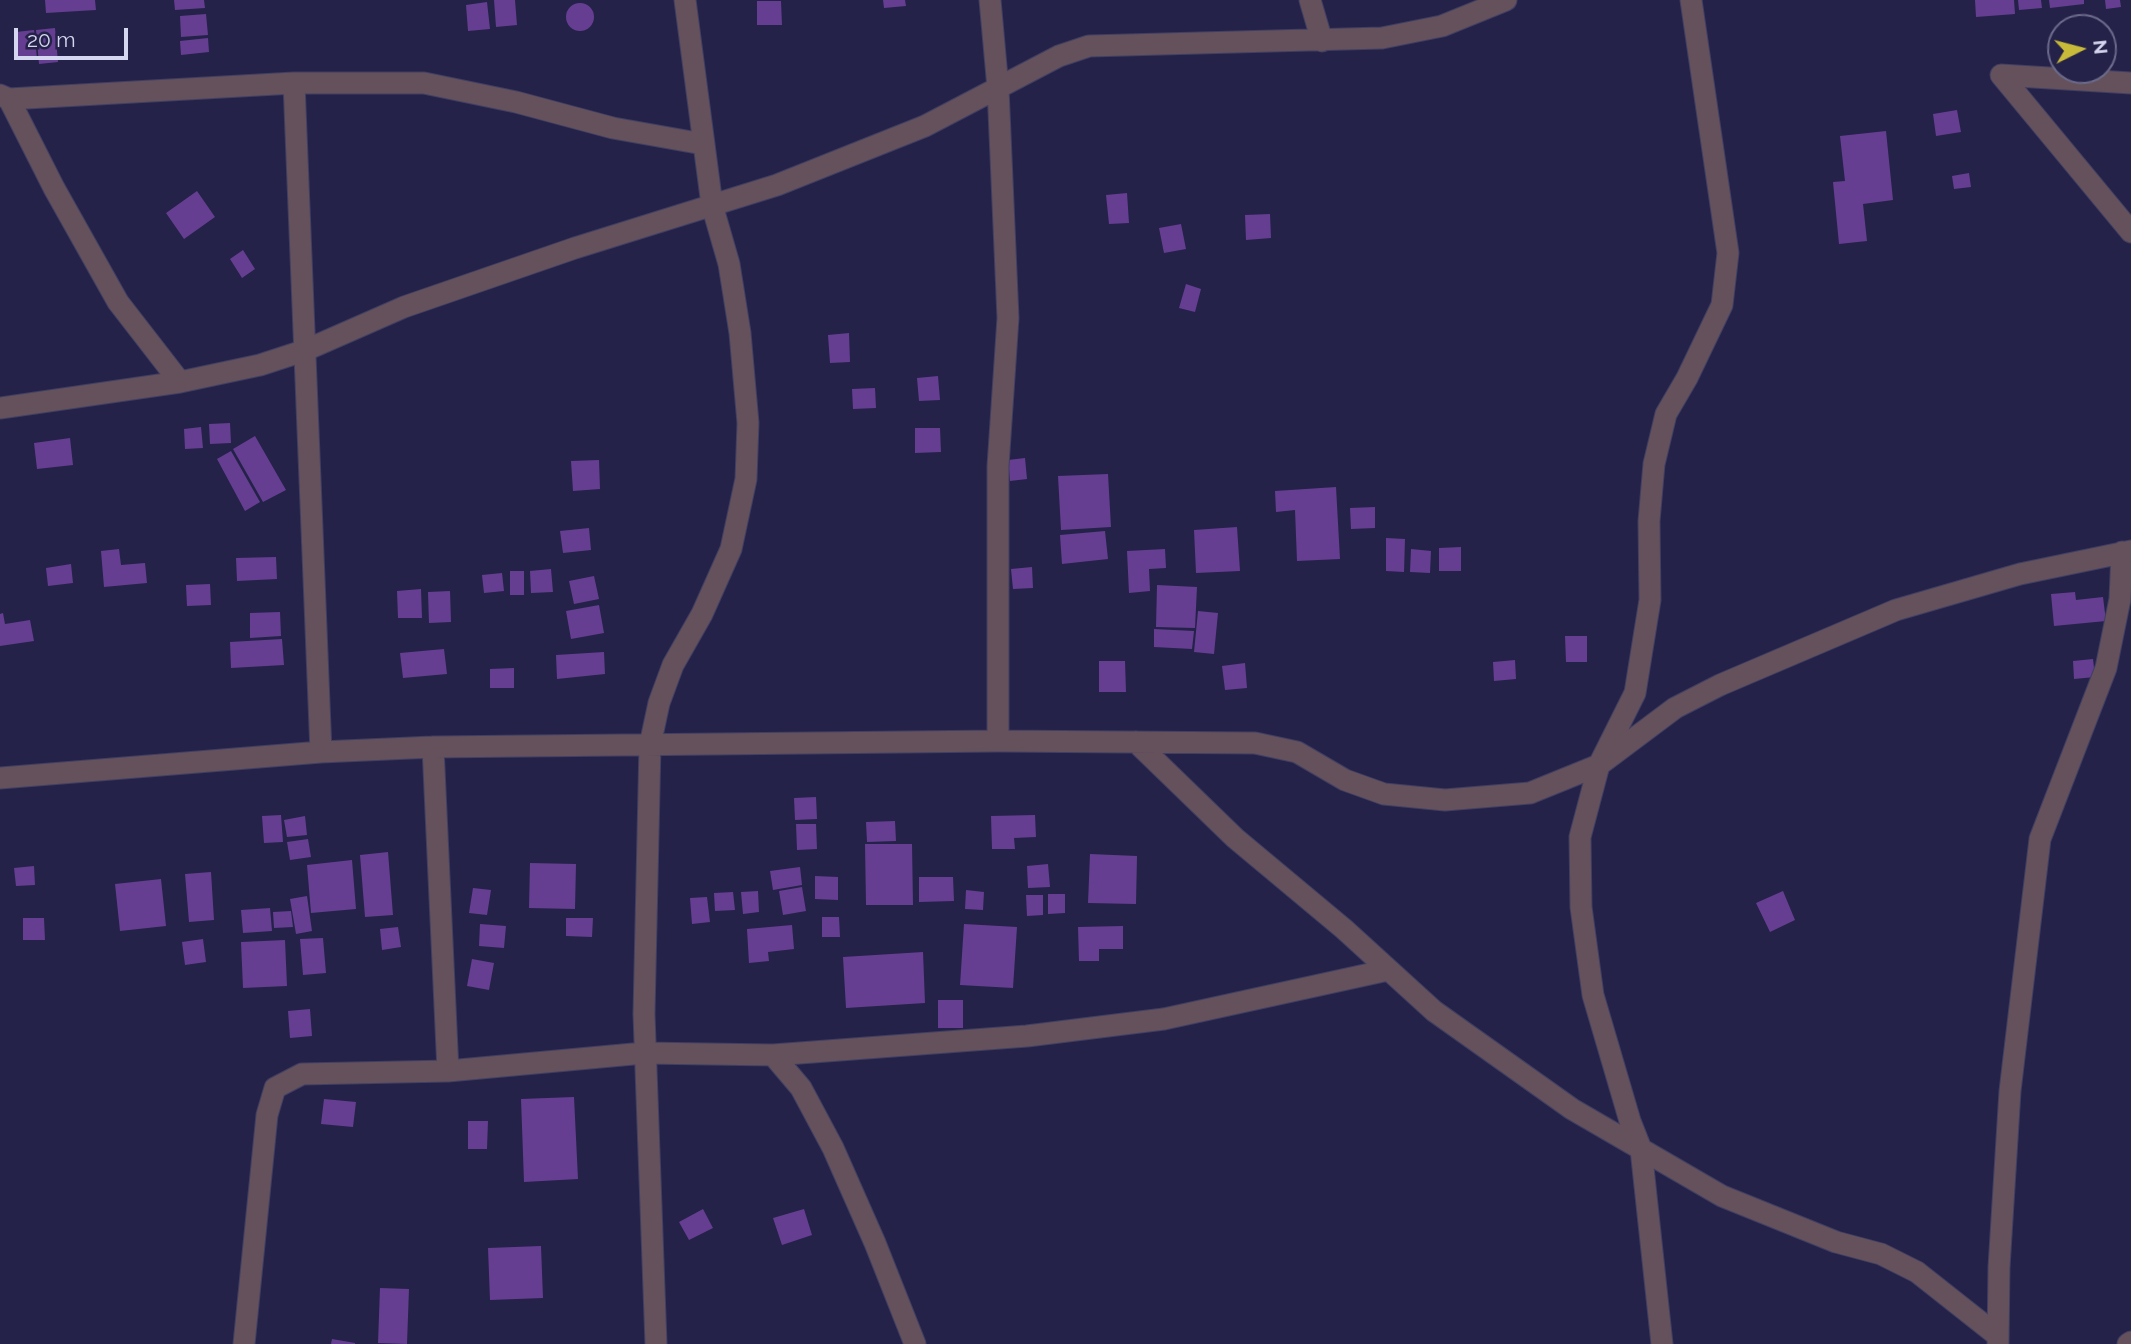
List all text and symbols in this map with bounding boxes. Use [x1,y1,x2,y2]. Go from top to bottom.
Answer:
scale bar [18,14,131,58]
north arrow [2047,14,2117,84]
text: 20 m [27,27,75,52]
text: N [2089,39,2113,55]

